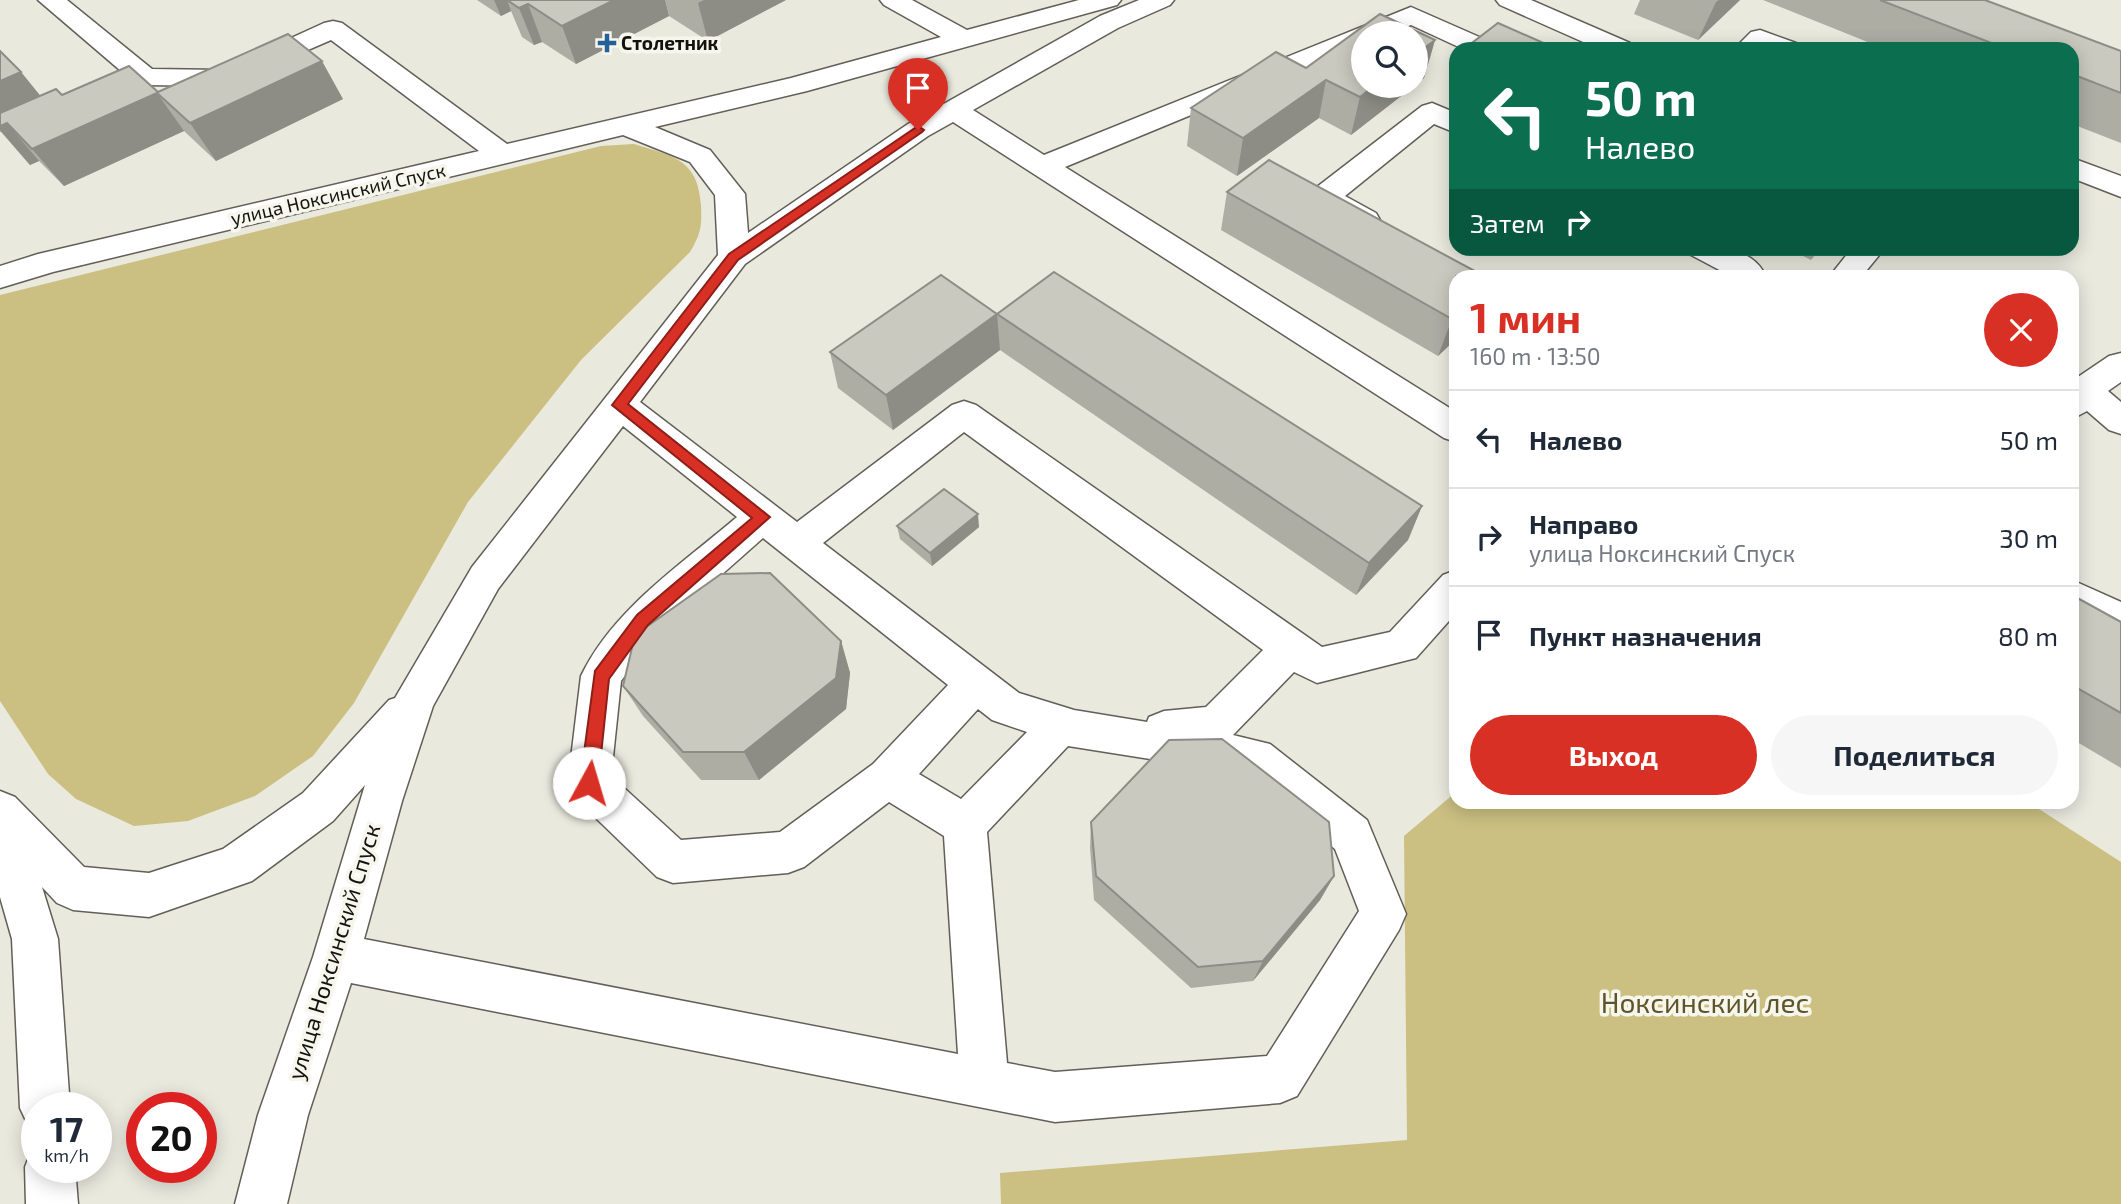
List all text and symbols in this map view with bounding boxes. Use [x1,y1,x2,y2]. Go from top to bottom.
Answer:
map controls [1351,21,1428,98]
button: search [1351,21,1428,98]
place label: Столетник [621,31,719,54]
marker: Столетник [599,35,615,51]
pin [888,58,948,130]
text: 50 m [1585,67,1697,126]
icon: arrive [899,69,937,107]
icon: left [1470,70,1561,161]
text: Налево [1585,127,1695,165]
street label: улица Ноксинский Спуск [228,158,448,230]
icon: right [1559,203,1597,241]
text: Затем [1470,207,1545,238]
text: 1 мин [1470,291,1581,341]
button: close [1984,293,2058,367]
text: 160 m · 13:50 [1470,342,1601,370]
icon: left [1470,420,1508,458]
text: Налево [1529,424,1622,455]
text: 50 m [2000,424,2058,455]
text: Направо [1529,508,1638,539]
icon: right [1470,518,1508,556]
text: 30 m [1999,522,2058,553]
text: улица Ноксинский Спуск [1529,539,1795,567]
icon: arrive [1470,616,1508,654]
text: Пункт назначения [1529,620,1762,651]
text: 80 m [1998,620,2058,651]
button: Выход [1470,715,1757,795]
button: Поделиться [1771,715,2058,795]
position arrow [552,746,626,820]
street label: улица Ноксинский Спуск [281,820,386,1083]
park label: Ноксинский лес [1601,985,1809,1019]
speed limit sign: 20 [126,1092,217,1183]
text: 17 [50,1107,83,1149]
text: km/h [44,1144,89,1166]

